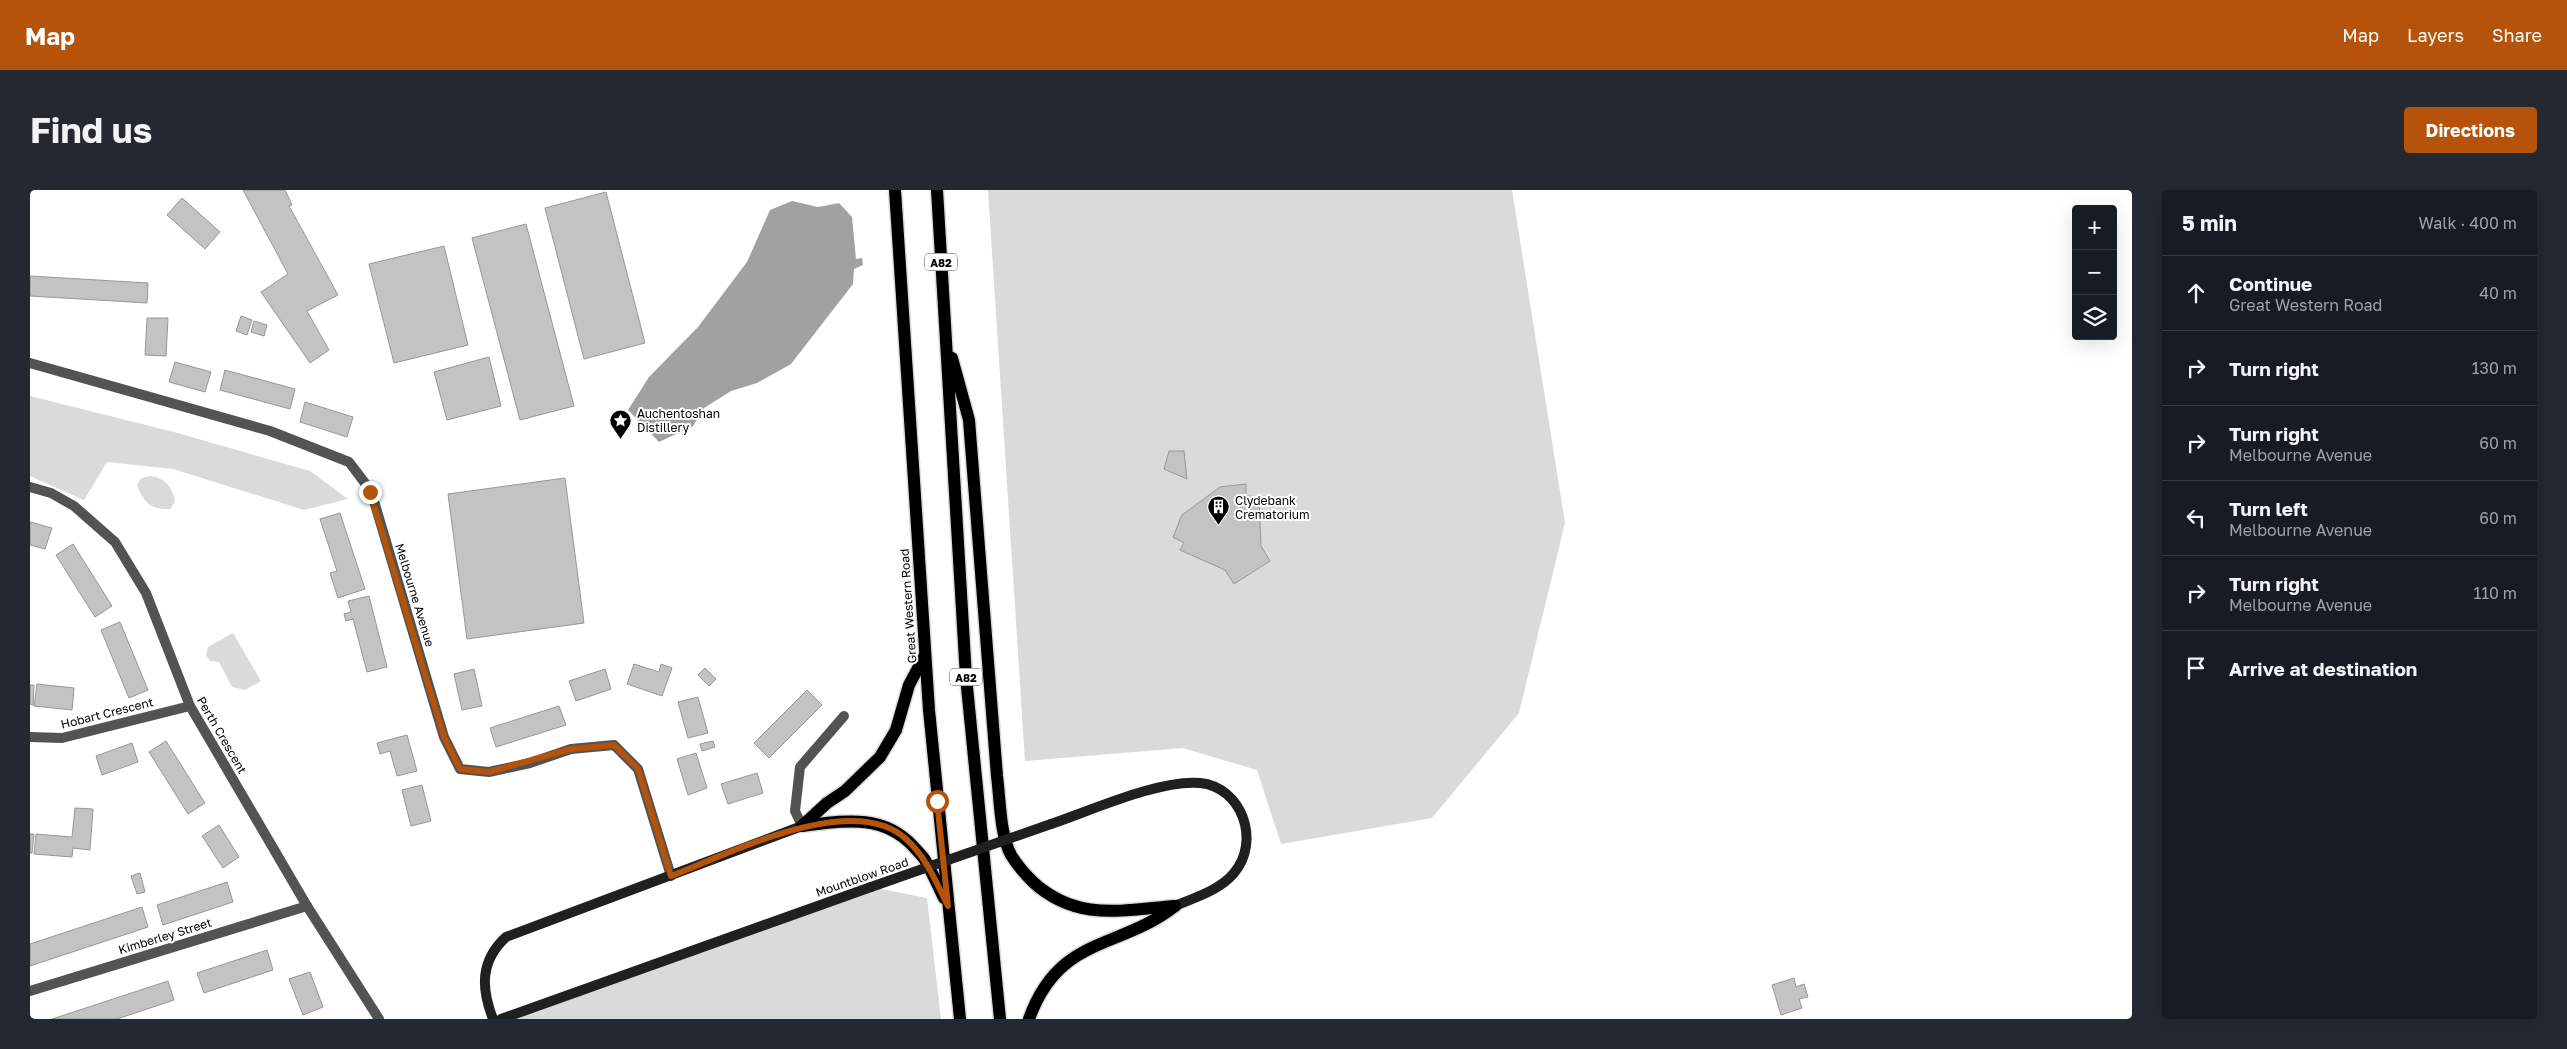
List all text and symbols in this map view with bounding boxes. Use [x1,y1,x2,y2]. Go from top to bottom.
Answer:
text: Map [25,21,75,50]
text: Map [2342,24,2379,46]
text: Layers [2407,24,2464,46]
text: Share [2492,24,2542,46]
button: Directions [2404,107,2537,153]
text: Find us [30,109,152,151]
map controls [2072,205,2117,340]
button: + [2072,205,2117,250]
text: 5 min [2182,210,2237,236]
text: Walk · 400 m [2419,213,2517,233]
button: − [2072,250,2117,295]
road number: A82 [925,254,957,270]
text: Continue [2229,272,2312,295]
icon: ahead [2182,279,2210,307]
text: 40 m [2479,283,2517,303]
button: layers [2072,295,2117,340]
text: Great Western Road [2229,295,2382,315]
icon: right [2182,354,2210,382]
text: Turn right [2229,357,2319,380]
text: 130 m [2472,358,2517,378]
place label: Auchentoshan Distillery [637,406,720,435]
place icon: Auchentoshan Distillery [609,408,633,439]
text: Turn right [2229,422,2319,445]
icon: right [2182,429,2210,457]
text: 60 m [2479,433,2517,453]
text: Melbourne Avenue [2229,445,2372,465]
route end [359,481,382,504]
place label: Clydebank Crematorium [1235,493,1310,522]
building icon: Clydebank Crematorium [1207,495,1231,526]
text: Turn left [2229,497,2308,520]
icon: left [2182,504,2210,532]
text: 60 m [2479,508,2517,528]
text: Melbourne Avenue [2229,520,2372,540]
street label: Melbourne Avenue [392,541,438,649]
street label: Great Western Road [897,548,919,664]
text: Turn right [2229,572,2319,595]
icon: right [2182,579,2210,607]
text: 110 m [2473,583,2517,603]
text: Melbourne Avenue [2229,595,2372,615]
icon: arrive [2182,654,2210,682]
text: Arrive at destination [2229,657,2417,680]
road number: A82 [950,668,982,686]
street label: Hobart Crescent [59,694,155,732]
street label: Perth Crescent [194,694,250,776]
route start [926,790,949,813]
street label: Mountblow Road [814,854,910,900]
street label: Kimberley Street [117,915,214,957]

